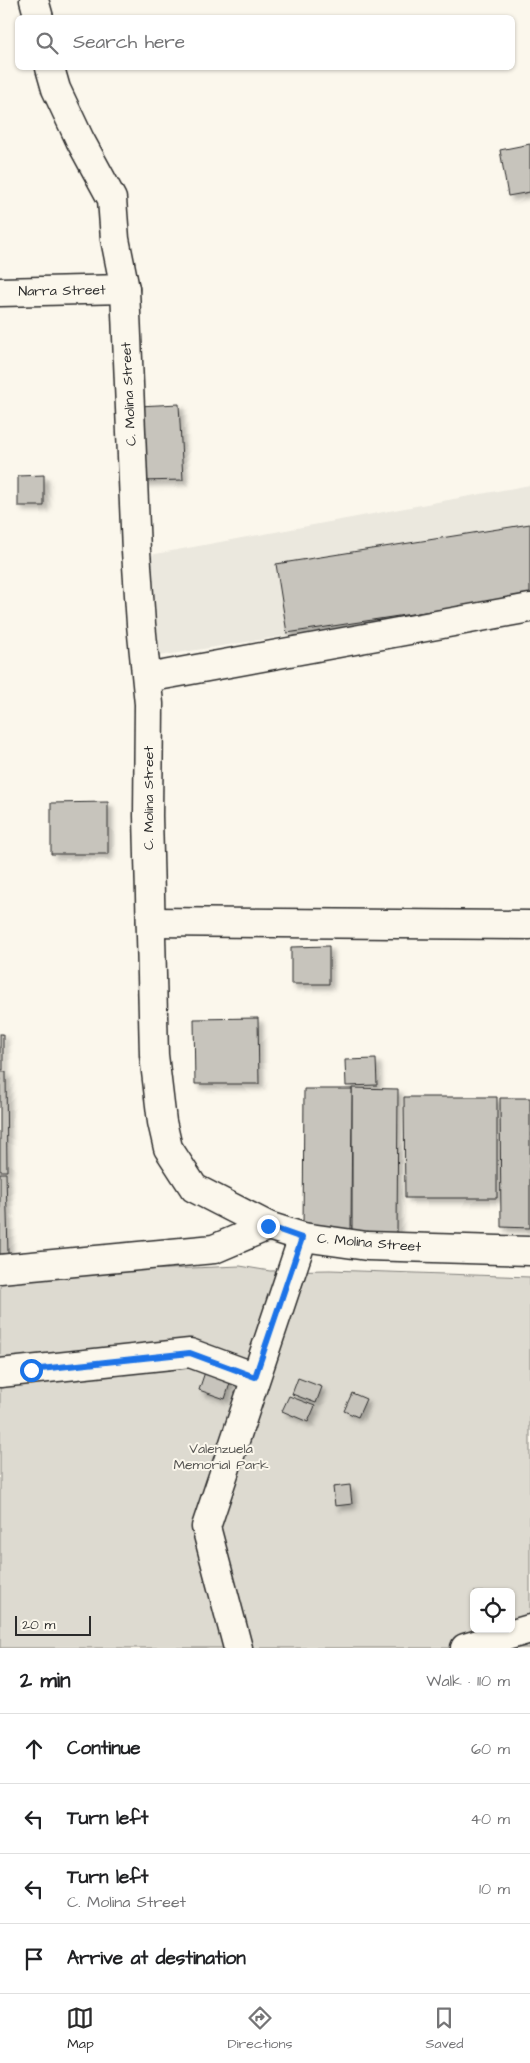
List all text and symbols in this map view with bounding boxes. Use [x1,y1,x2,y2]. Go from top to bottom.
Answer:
search box [15,15,515,70]
icon: search [33,29,61,57]
text: Search here [73,29,185,56]
street label: Narra Street [18,280,106,302]
street label: C. Molina Street [116,341,142,447]
street label: C. Molina Street [139,746,159,850]
route end [257,1215,280,1238]
street label: C. Molina Street [316,1228,422,1258]
route start [20,1359,43,1382]
park label: Valenzuela Memorial Park [173,1439,269,1475]
map controls [470,1588,515,1633]
button: locate [470,1588,515,1633]
scale bar [15,1613,91,1636]
text: 20 m [22,1615,55,1635]
text: 2 min [20,1666,70,1695]
text: Walk · 110 m [426,1670,510,1692]
icon: ahead [20,1735,48,1763]
text: Continue [67,1735,141,1762]
text: 60 m [471,1738,510,1760]
icon: left [20,1805,48,1833]
text: Turn left [67,1805,148,1832]
text: 40 m [470,1808,510,1830]
text: Turn left [67,1864,148,1891]
icon: left [20,1875,48,1903]
text: 10 m [479,1878,510,1900]
text: C. Molina Street [67,1891,186,1913]
icon: arrive [20,1945,48,1973]
text: Arrive at destination [67,1945,246,1972]
tab: Map [66,2004,94,2054]
tab: Directions [227,2004,292,2054]
tab: Saved [425,2004,464,2054]

